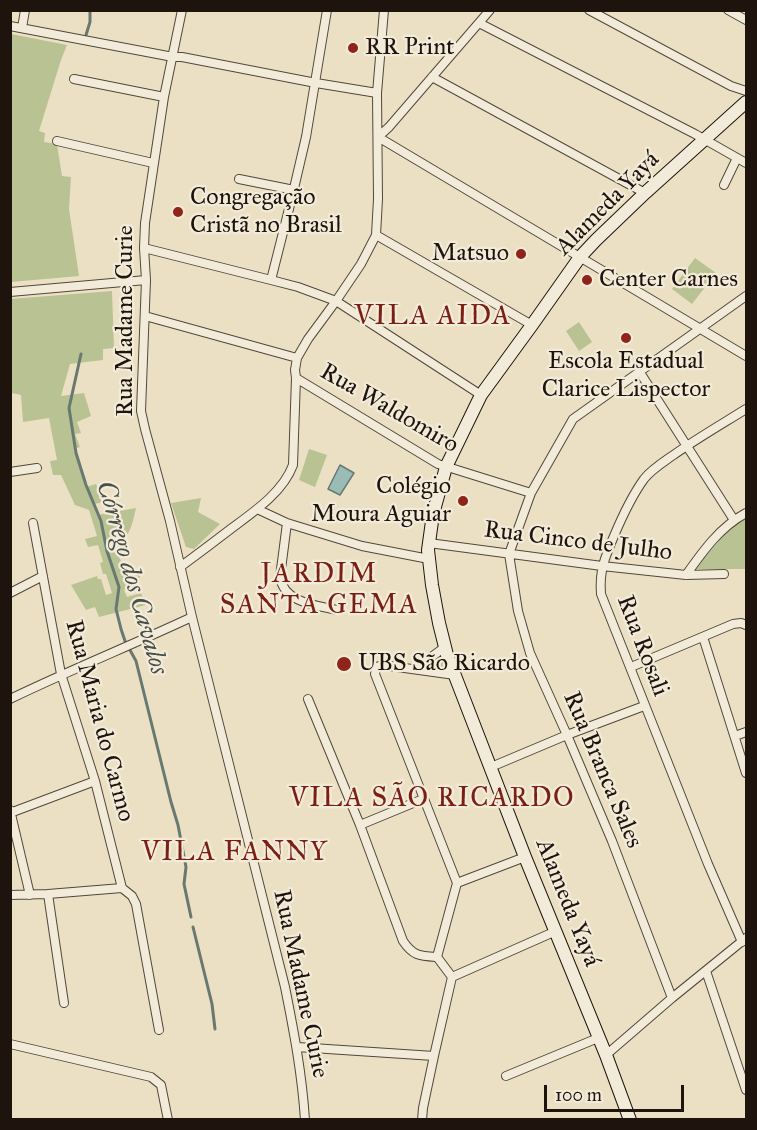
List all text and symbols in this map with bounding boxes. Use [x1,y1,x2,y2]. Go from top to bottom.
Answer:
place label: RR Print [365,34,455,62]
marker: RR Print [346,41,360,55]
street label: Alameda Yayá [550,146,666,262]
place label: Congregação Cristã no Brasil [190,184,342,240]
marker: Congregação Cristã no Brasil [171,205,185,219]
street label: Rua Madame Curie [112,225,140,417]
place label: Matsuo [432,240,509,268]
marker: Matsuo [514,247,528,261]
place label: Center Carnes [599,266,738,294]
marker: Center Carnes [580,273,594,287]
district label: VILA AIDA [354,301,512,333]
marker: Escola Estadual Clarice Lispector [619,331,633,345]
place label: Escola Estadual Clarice Lispector [542,348,710,404]
street label: Rua Waldomiro [315,358,463,460]
place label: Colégio Moura Aguiar [311,473,451,529]
water label: Córrego dos Cavalos [88,477,174,679]
marker: Colégio Moura Aguiar [456,494,470,508]
street label: Rua Cinco de Julho [482,516,674,568]
district label: JARDIM SANTA GEMA [220,559,418,622]
street label: Rua Rosali [610,591,674,701]
street label: Rua Maria do Carmo [58,617,140,825]
place label: UBS São Ricardo [358,650,530,678]
marker: UBS São Ricardo [335,655,353,673]
street label: Rua Branca Sales [556,687,648,853]
district label: VILA SÃO RICARDO [289,783,575,815]
street label: Alameda Yayá [528,835,606,971]
district label: VILA FANNY [141,837,329,869]
street label: Rua Madame Curie [266,887,334,1081]
scale bar [547,1073,686,1111]
text: 100 m [555,1084,602,1106]

